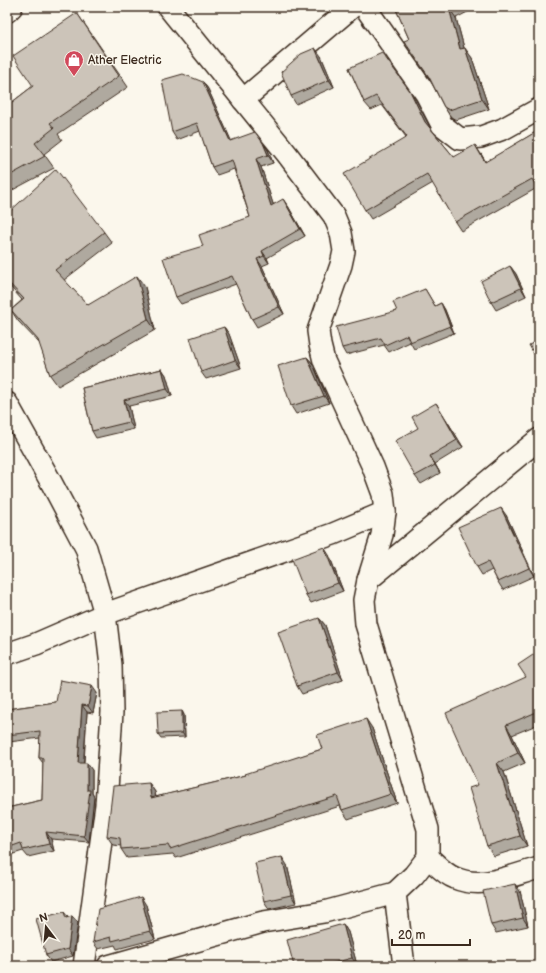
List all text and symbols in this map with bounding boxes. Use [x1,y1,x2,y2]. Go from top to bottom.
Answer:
shop icon: Ather Electric [63,49,85,77]
place label: Ather Electric [88,53,162,68]
north arrow [26,907,66,947]
text: N [38,910,49,925]
scale bar [392,921,470,947]
text: 20 m [398,928,425,943]

